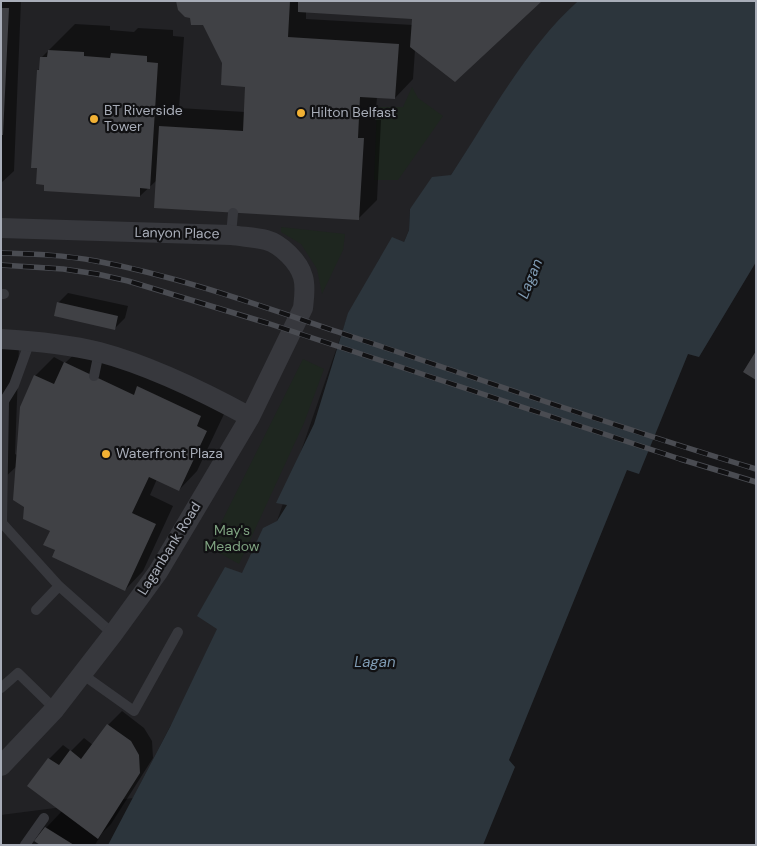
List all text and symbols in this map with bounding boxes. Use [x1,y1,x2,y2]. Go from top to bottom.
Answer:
place label: BT Riverside Tower [104,103,183,136]
place label: Hilton Belfast [311,105,396,121]
marker: Hilton Belfast [295,107,307,119]
marker: BT Riverside Tower [88,113,100,125]
street label: Lanyon Place [134,225,220,243]
water label: Lagan [515,256,547,302]
place label: Waterfront Plaza [116,446,223,462]
marker: Waterfront Plaza [100,448,112,460]
street label: Laganbank Road [135,499,205,599]
park label: May's Meadow [205,523,259,556]
water label: Lagan [354,654,396,672]

